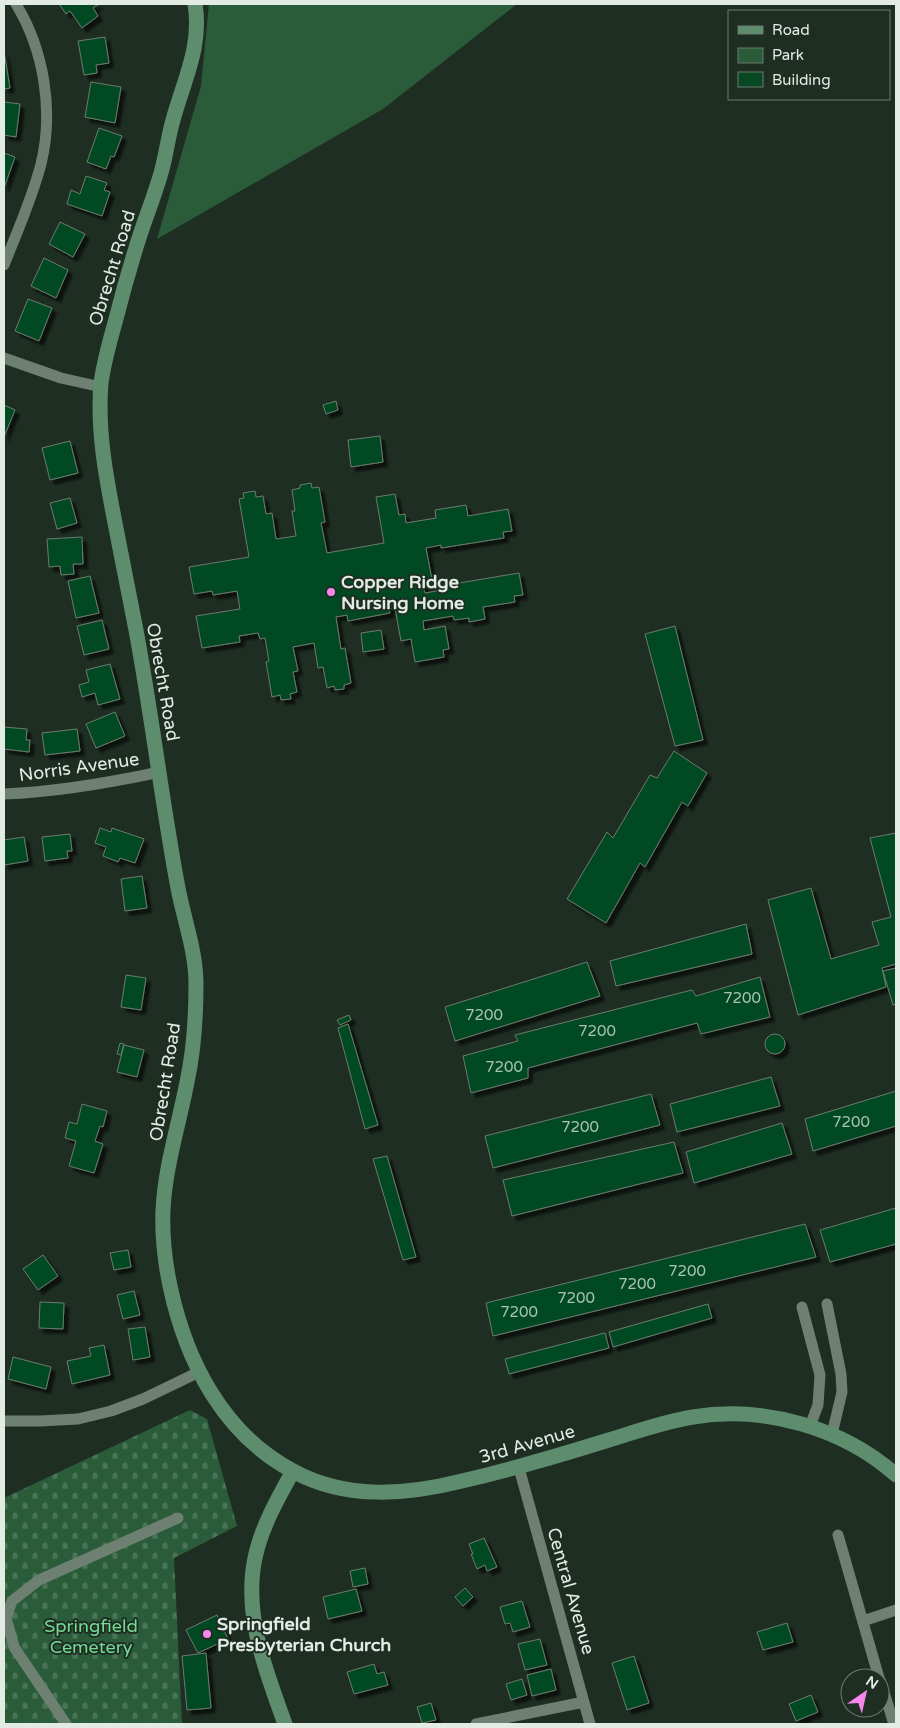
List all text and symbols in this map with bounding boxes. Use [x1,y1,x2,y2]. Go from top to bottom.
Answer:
legend [728,10,890,100]
text: Road [772,21,810,39]
text: Park [772,46,804,64]
text: Building [772,71,831,89]
street label: Obrecht Road [84,208,140,328]
place label: Copper Ridge Nursing Home [341,571,464,614]
marker: Copper Ridge Nursing Home [325,586,337,598]
street label: Obrecht Road [142,621,184,743]
street label: Norris Avenue [17,748,141,786]
house number: 7200 [723,989,761,1007]
house number: 7200 [465,1006,503,1024]
street label: Obrecht Road [145,1021,185,1143]
house number: 7200 [578,1022,616,1040]
house number: 7200 [485,1058,523,1076]
house number: 7200 [832,1113,870,1131]
house number: 7200 [561,1118,599,1136]
house number: 7200 [668,1262,706,1280]
house number: 7200 [618,1275,656,1293]
house number: 7200 [557,1289,595,1307]
house number: 7200 [500,1303,538,1321]
street label: 3rd Avenue [477,1420,577,1468]
street label: Central Avenue [542,1525,600,1657]
place label: Springfield Presbyterian Church [217,1613,391,1656]
park label: Springfield Cemetery [44,1615,138,1658]
marker: Springfield Presbyterian Church [201,1628,213,1640]
north arrow [840,1668,890,1718]
text: N [863,1672,881,1693]

